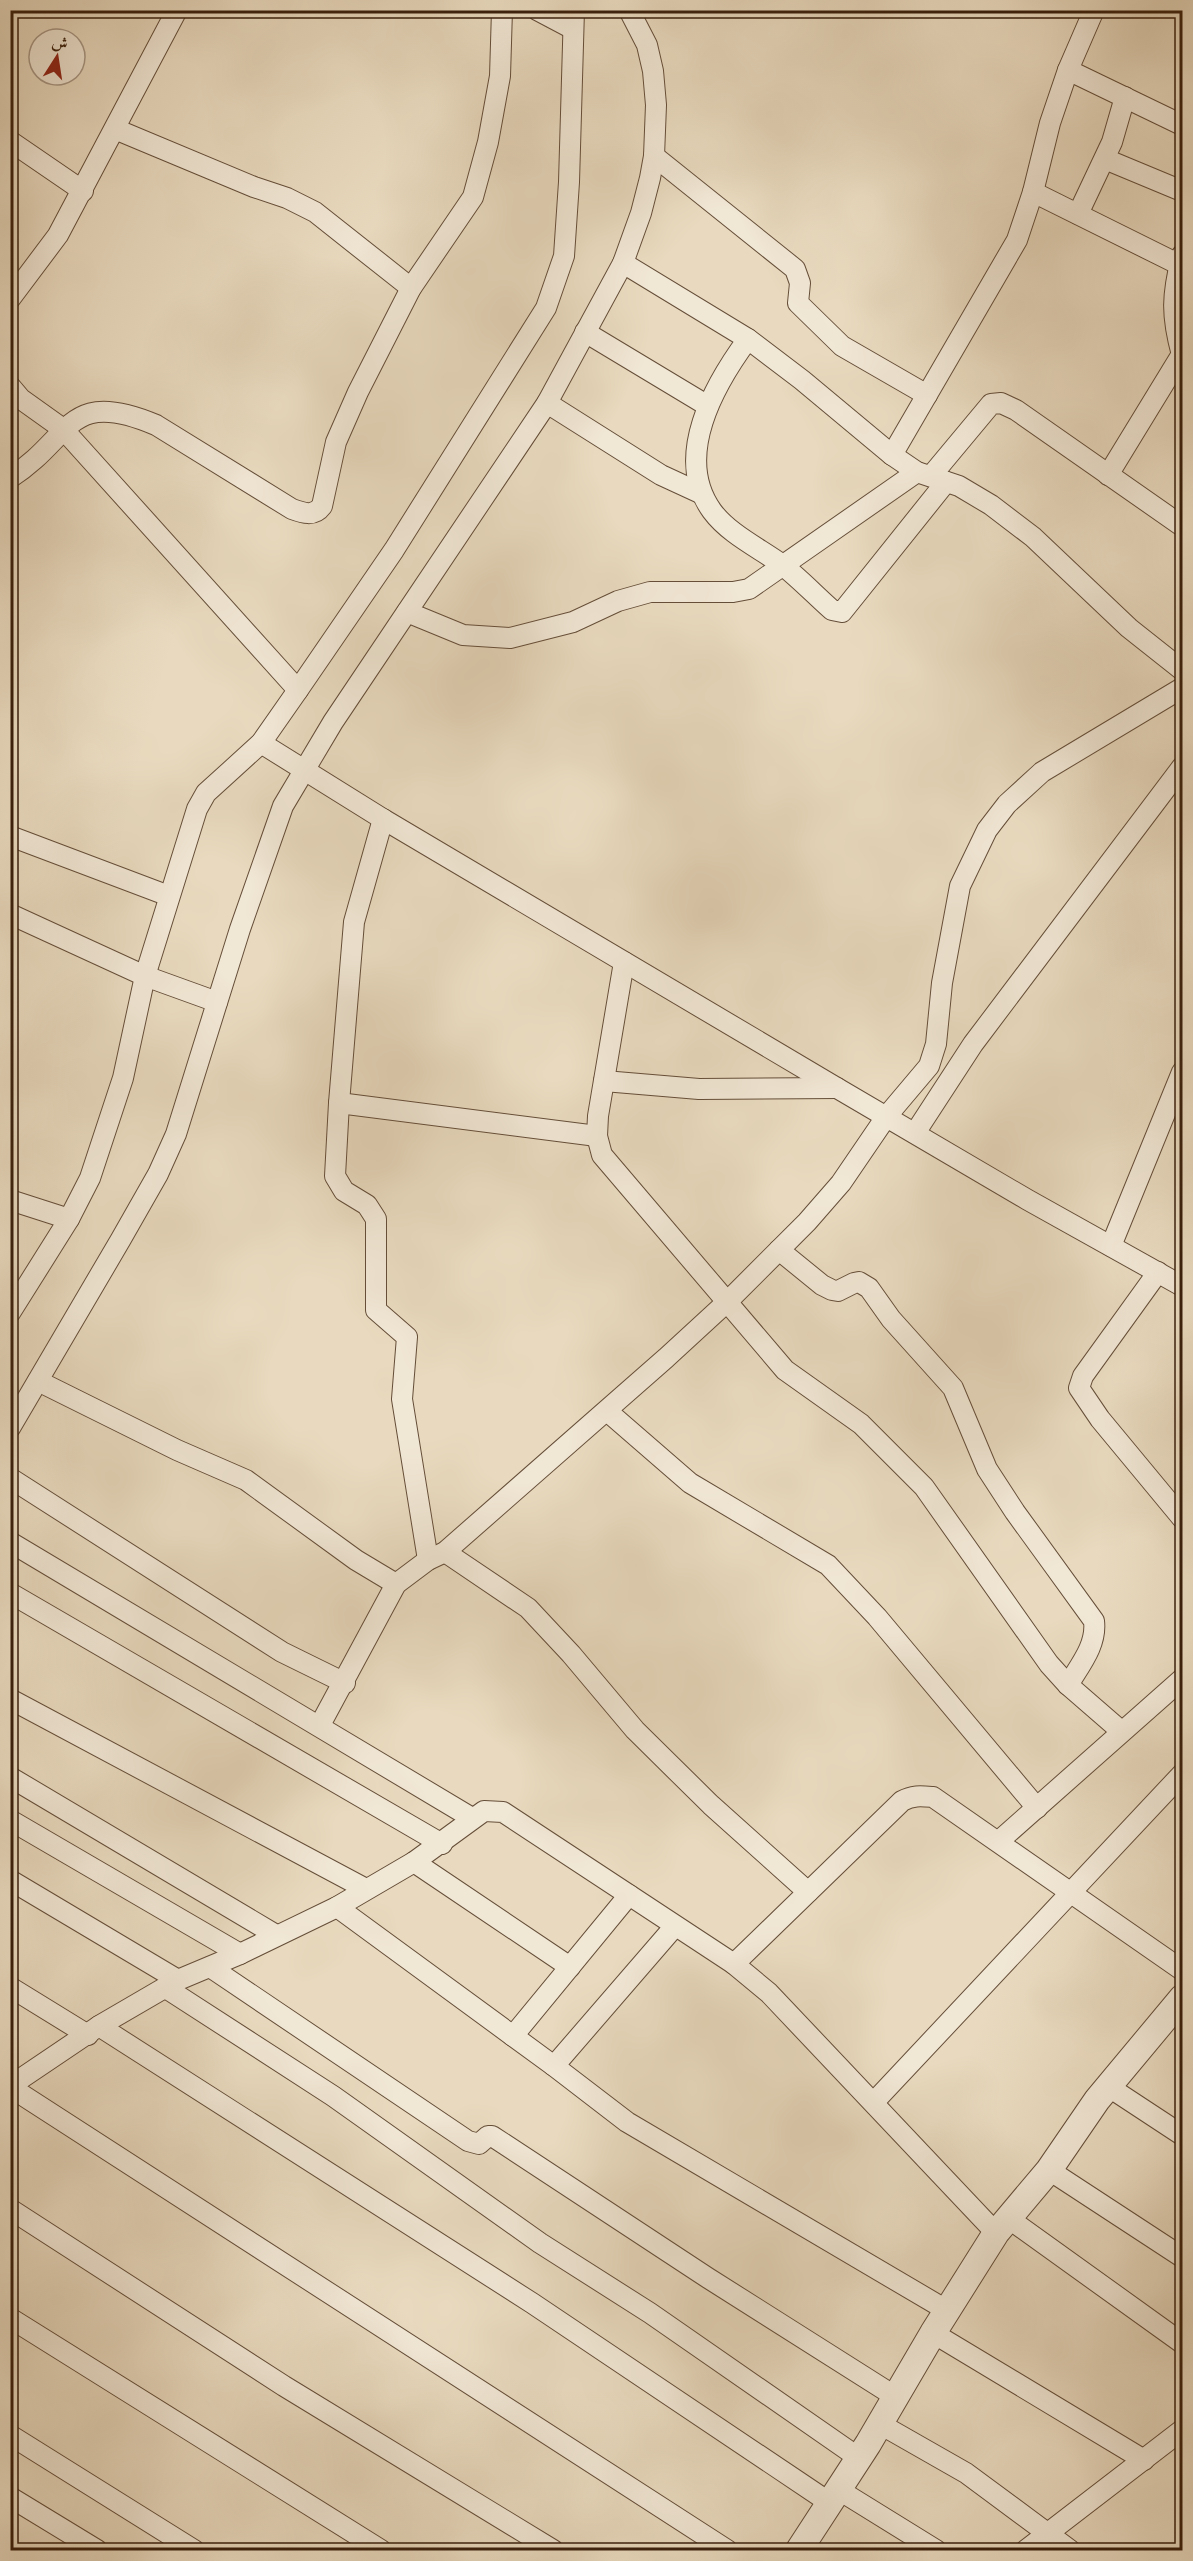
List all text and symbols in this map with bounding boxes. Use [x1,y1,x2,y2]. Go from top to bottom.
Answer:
north arrow [27,27,87,87]
text: ش [50,32,70,57]

